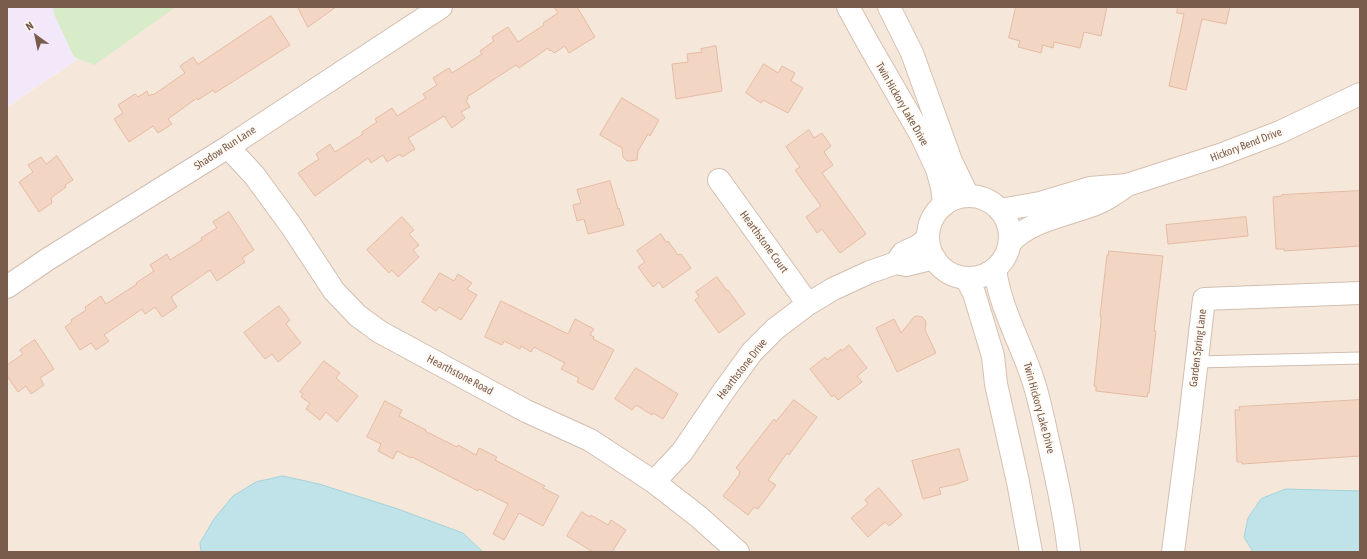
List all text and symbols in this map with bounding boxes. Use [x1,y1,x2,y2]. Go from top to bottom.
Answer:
north arrow [16,16,56,56]
text: N [23,19,35,33]
street label: Twin Hickory Lake Drive [873,60,931,148]
street label: Shadow Run Lane [192,123,258,173]
street label: Hickory Bend Drive [1208,125,1284,165]
street label: Hearthstone Court [737,208,791,276]
street label: Garden Spring Lane [1187,308,1209,388]
street label: Hearthstone Drive [714,336,770,402]
street label: Hearthstone Road [425,352,495,398]
street label: Twin Hickory Lake Drive [1020,361,1058,455]

